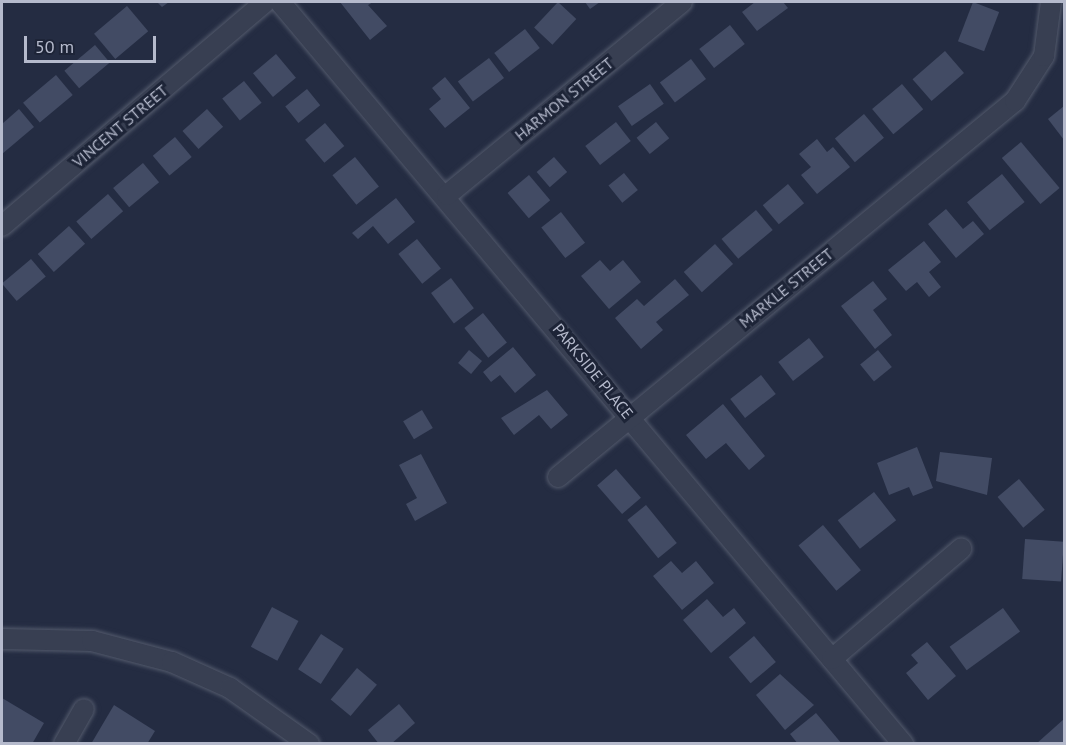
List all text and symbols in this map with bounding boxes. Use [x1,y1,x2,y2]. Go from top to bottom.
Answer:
scale bar [27,24,159,62]
text: 50 m [35,35,74,58]
street label: HARMON STREET [511,53,617,145]
street label: VINCENT STREET [68,80,172,172]
street label: MARKLE STREET [735,244,837,332]
street label: PARKSIDE PLACE [549,319,637,423]

